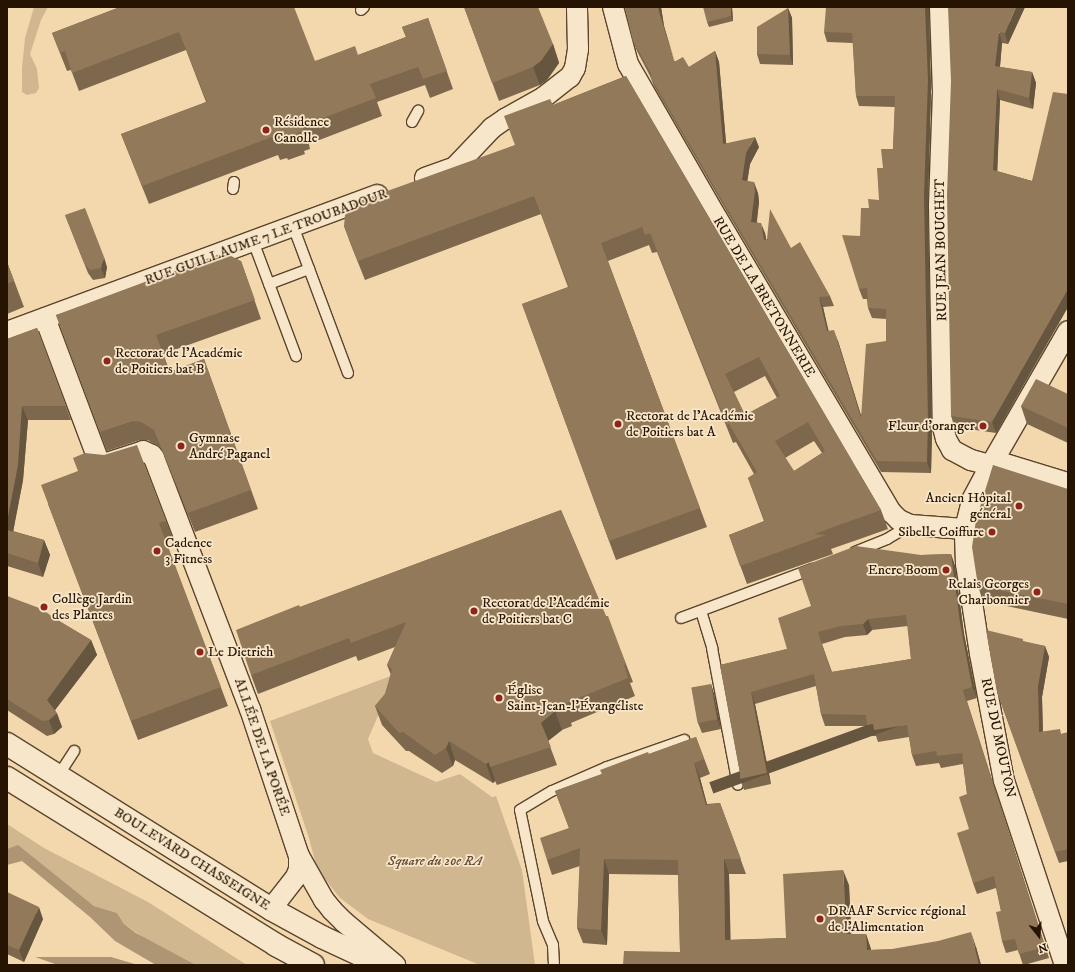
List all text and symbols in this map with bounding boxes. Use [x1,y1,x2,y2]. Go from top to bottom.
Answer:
place label: Résidence Canolle [274,114,329,146]
marker: Résidence Canolle [261,125,271,135]
street label: RUE JEAN BOUCHET [931,178,951,322]
street label: RUE GUILLAUME 7 LE TROUBADOUR [142,185,390,289]
street label: RUE DE LA BRETONNERIE [709,214,819,380]
place label: Rectorat de l'Académie de Poitiers bat B [115,345,243,378]
marker: Rectorat de l'Académie de Poitiers bat B [102,356,112,366]
place label: Rectorat de l'Académie de Poitiers bat A [626,408,754,440]
place label: Fleur d'oranger [888,418,975,434]
marker: Rectorat de l'Académie de Poitiers bat A [613,419,623,429]
marker: Fleur d'oranger [978,421,988,431]
place label: Gymnase André Paganel [189,430,270,462]
marker: Gymnase André Paganel [176,441,186,451]
place label: Ancien Hôpital général [926,490,1011,522]
marker: Ancien Hôpital général [1014,501,1024,511]
place label: Sibelle Coiffure [898,524,984,540]
marker: Sibelle Coiffure [987,527,997,537]
place label: Cadence 3 Fitness [165,535,212,568]
marker: Cadence 3 Fitness [152,546,162,556]
place label: Encre Boom [868,562,938,578]
marker: Encre Boom [941,565,951,575]
place label: Relais Georges Charbonnier [948,576,1029,608]
marker: Relais Georges Charbonnier [1032,587,1042,597]
place label: Collège Jardin des Plantes [52,591,132,624]
place label: Rectorat de l'Académie de Poitiers bat C [482,595,610,628]
marker: Collège Jardin des Plantes [39,602,49,612]
marker: Rectorat de l'Académie de Poitiers bat C [469,606,479,616]
place label: Le Dietrich [208,644,273,660]
marker: Le Dietrich [195,647,205,657]
street label: ALLÉE DE LA PORÉE [231,676,293,818]
street label: RUE DU MOUTON [977,676,1019,800]
place label: Église Saint-Jean-l'Évangéliste [507,682,644,714]
marker: Église Saint-Jean-l'Évangéliste [494,693,504,703]
street label: BOULEVARD CHASSEIGNE [111,804,273,914]
park label: Square du 20e RA [388,853,482,869]
place label: DRAAF Service régional de l'Alimentation [828,903,966,936]
marker: DRAAF Service régional de l'Alimentation [815,914,825,924]
north arrow [1019,916,1059,956]
text: N [1036,939,1049,955]

